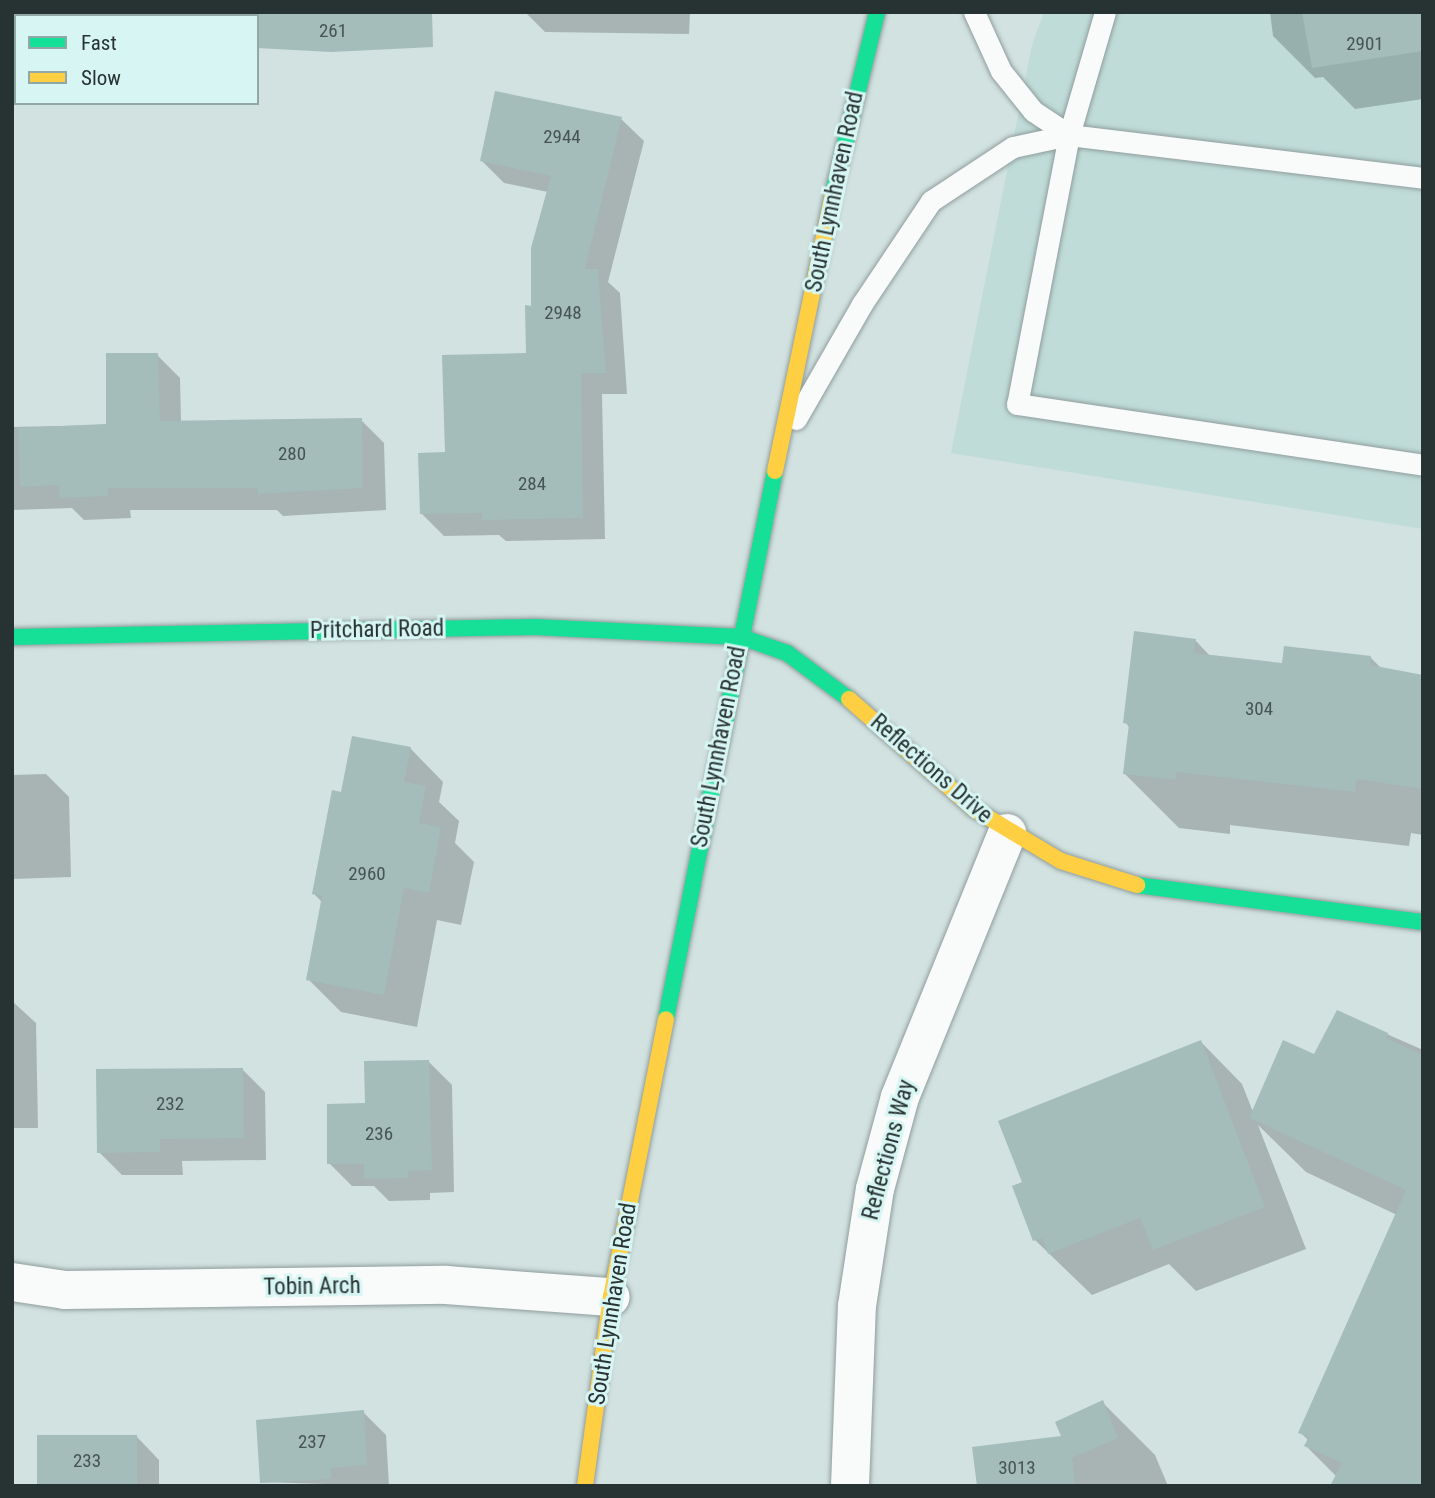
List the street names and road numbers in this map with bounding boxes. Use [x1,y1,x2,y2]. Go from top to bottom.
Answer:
street label: South Lynnhaven Road [800,89,870,295]
street label: Pritchard Road [310,615,444,645]
street label: South Lynnhaven Road [686,644,752,850]
street label: Reflections Drive [864,709,998,829]
street label: Reflections Way [857,1077,921,1223]
street label: South Lynnhaven Road [583,1201,643,1407]
street label: Tobin Arch [263,1272,361,1302]

